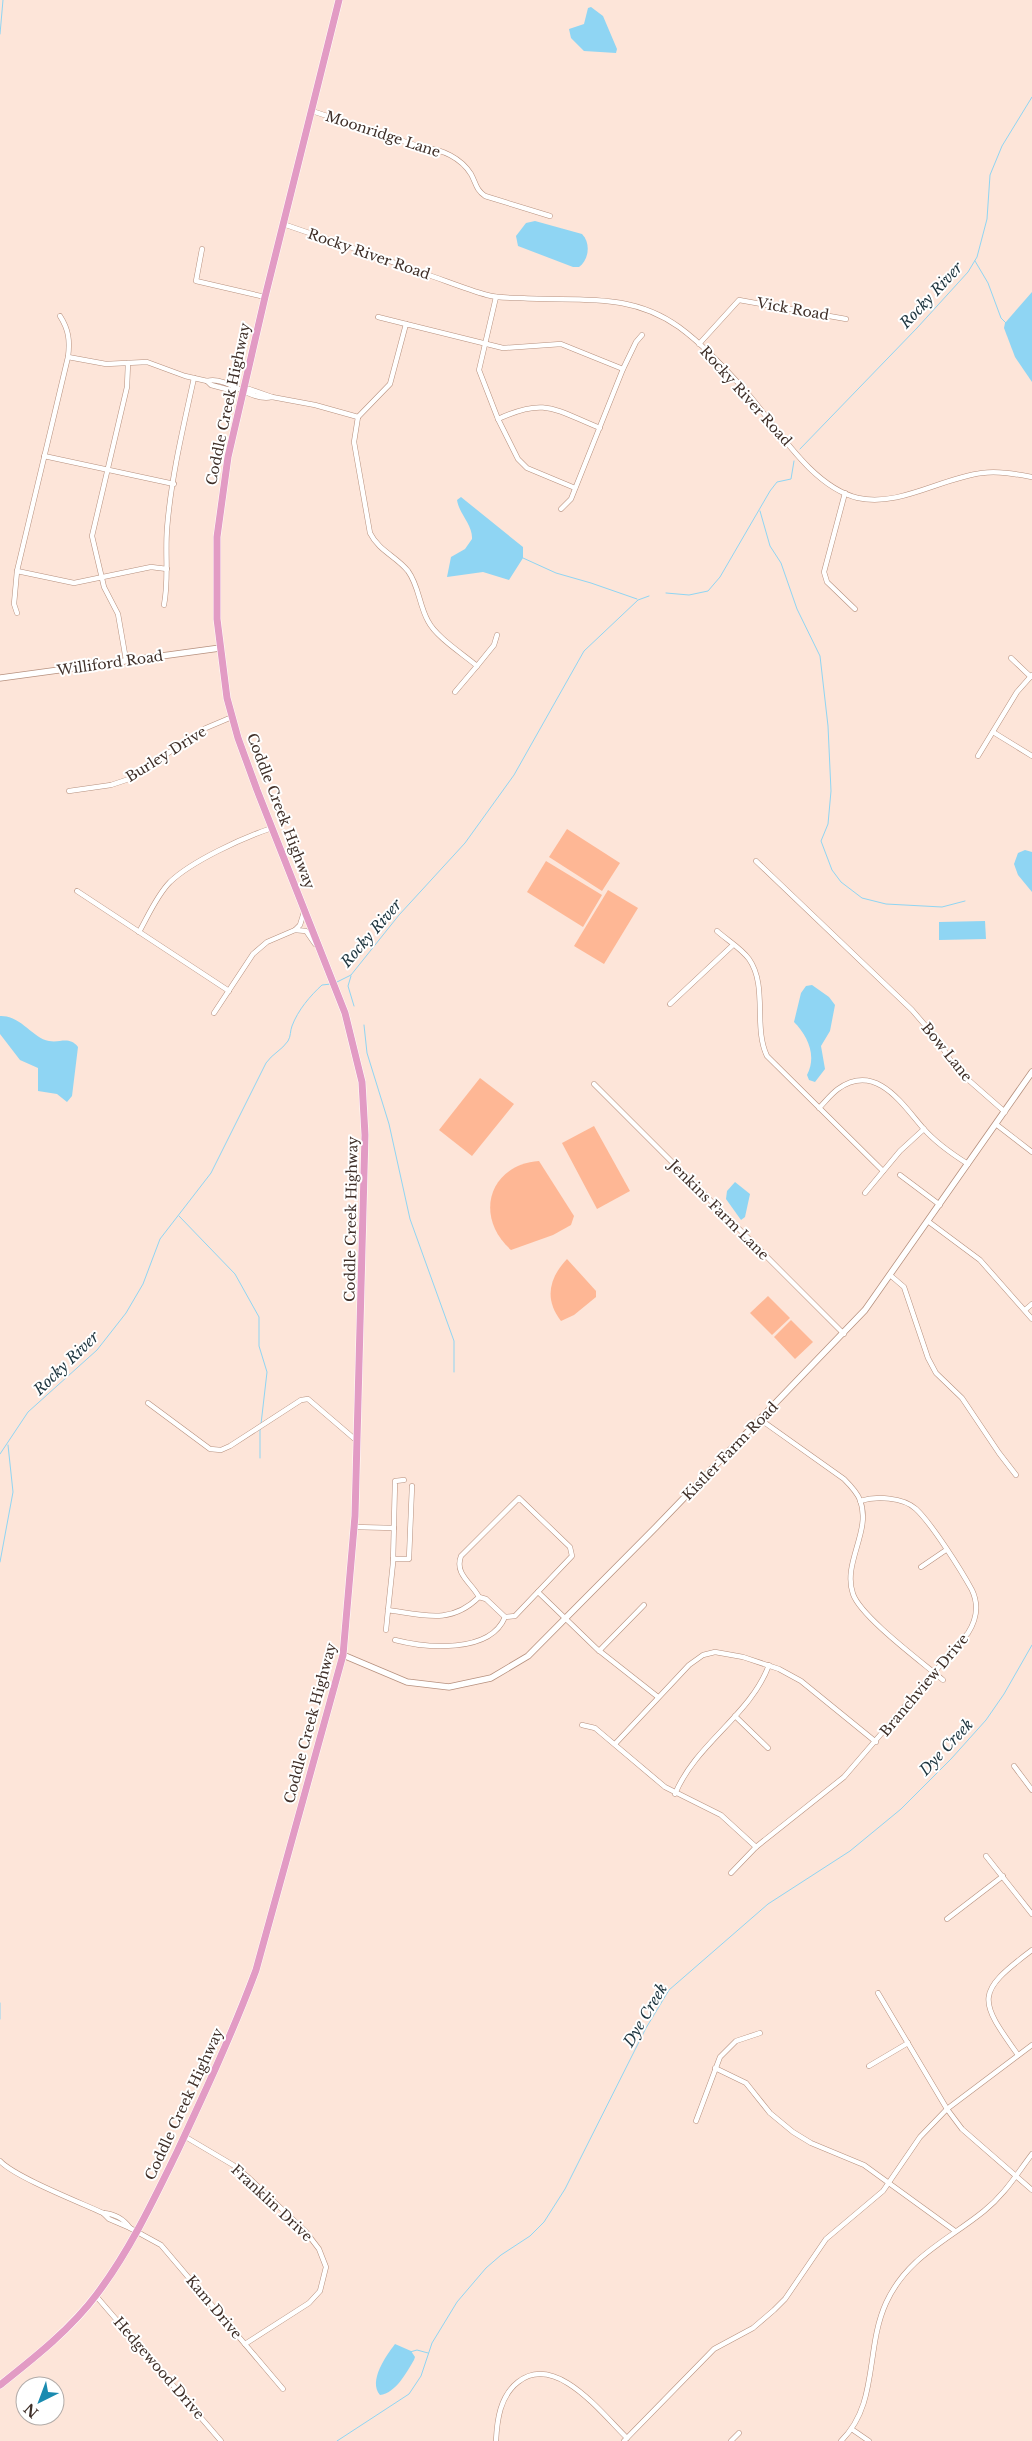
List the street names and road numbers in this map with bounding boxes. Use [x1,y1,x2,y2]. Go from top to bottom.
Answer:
street label: Moonridge Lane [323,107,443,161]
street label: Rocky River Road [305,225,433,284]
street label: Vick Road [755,294,831,324]
street label: Coddle Creek Highway [202,321,254,487]
street label: Rocky River Road [696,342,796,450]
street label: Williford Road [55,647,165,679]
street label: Burley Drive [122,722,210,786]
street label: Coddle Creek Highway [243,730,319,892]
street label: Bow Lane [918,1019,976,1085]
street label: Coddle Creek Highway [341,1136,361,1302]
street label: Jenkins Farm Lane [664,1155,773,1264]
street label: Kistler Farm Road [678,1398,782,1504]
street label: Branchview Drive [876,1630,972,1740]
street label: Coddle Creek Highway [280,1641,340,1805]
street label: Coddle Creek Highway [141,2025,227,2183]
street label: Franklin Drive [227,2161,317,2245]
street label: Kam Drive [182,2271,246,2343]
street label: Hedgewood Drive [110,2313,208,2423]

